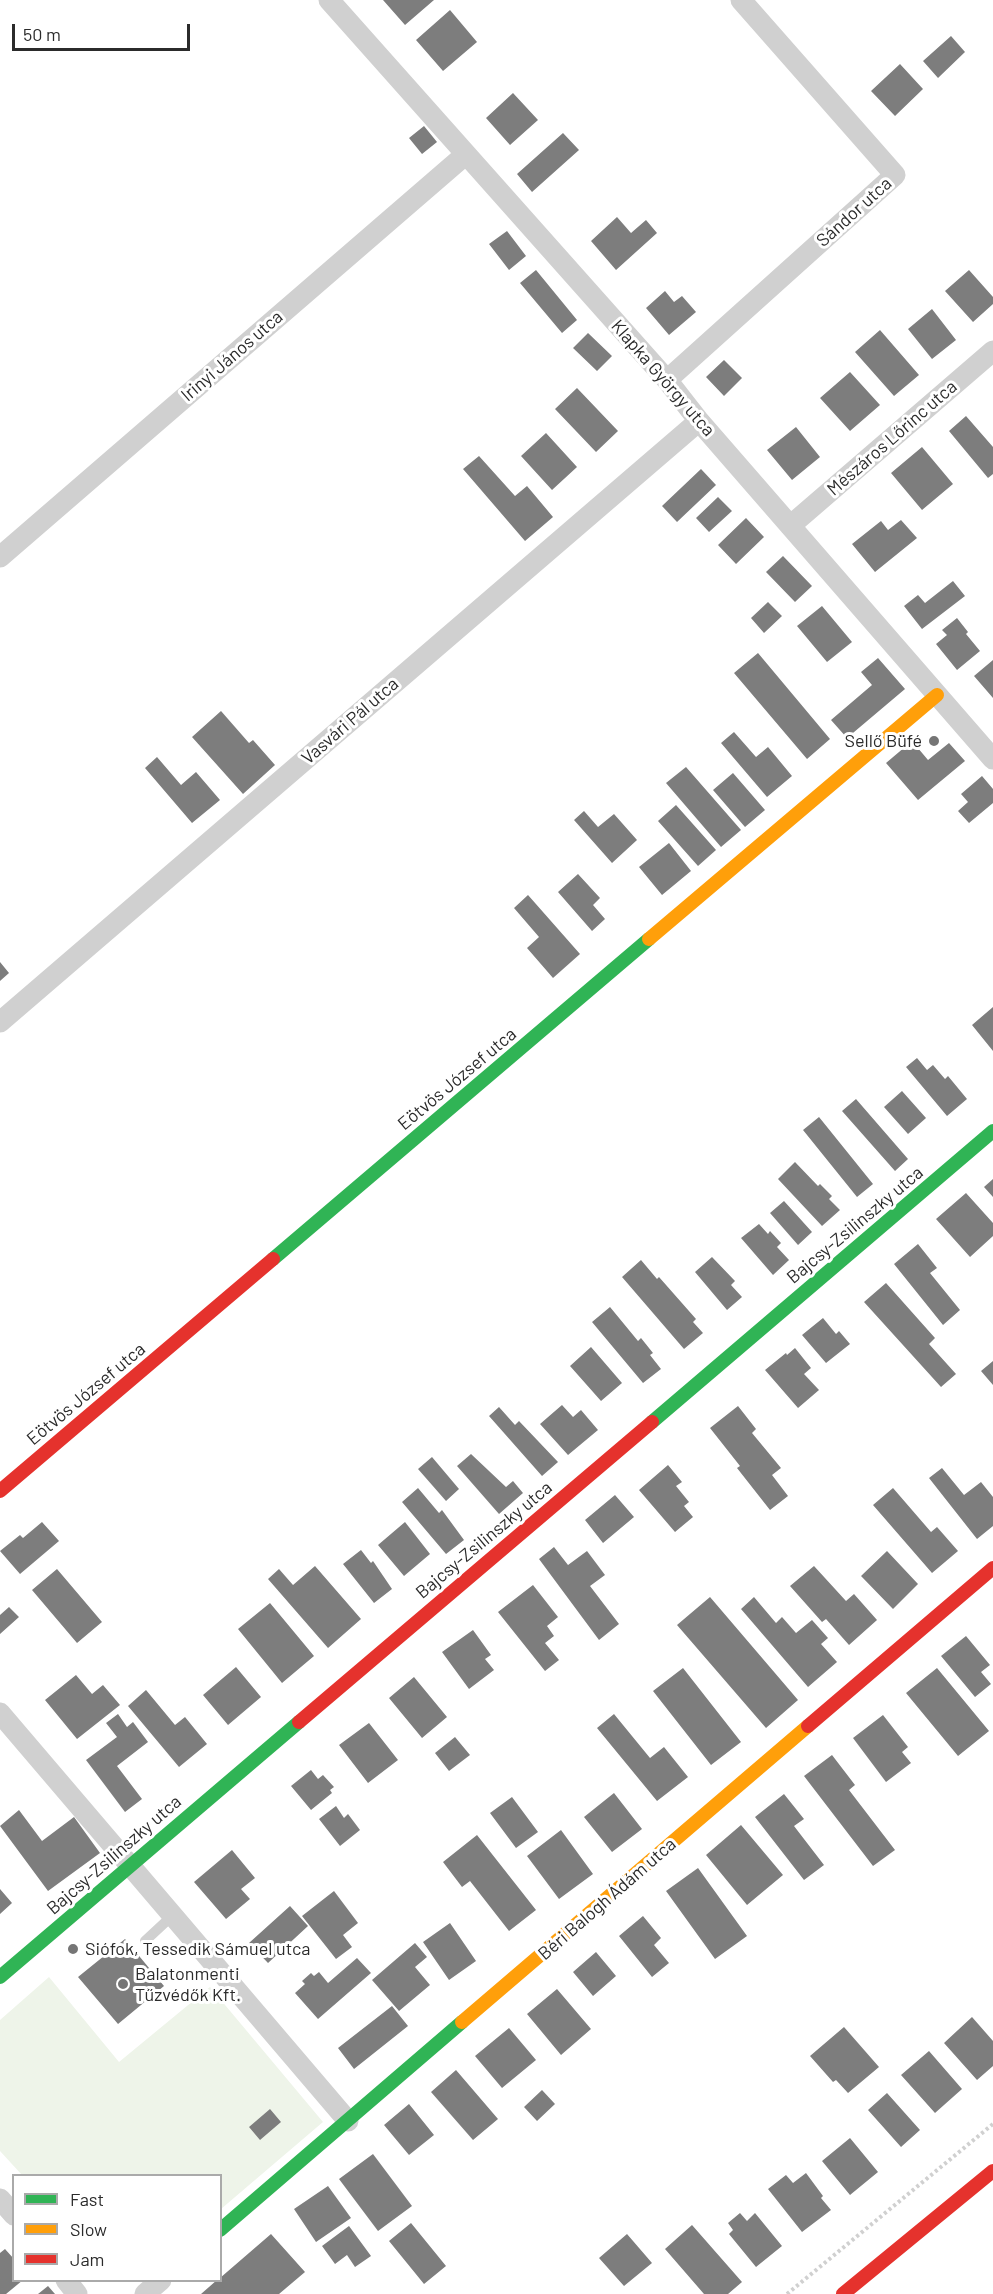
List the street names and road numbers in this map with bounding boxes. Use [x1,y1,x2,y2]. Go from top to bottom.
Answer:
street label: Sándor utca [812,173,896,251]
street label: Irinyi János utca [177,306,287,406]
street label: Klapka György utca [607,315,719,441]
street label: Mészáros Lőrinc utca [823,376,961,500]
street label: Vasvári Pál utca [297,673,403,769]
street label: Eötvös József utca [393,1023,521,1135]
street label: Bajcsy-Zsilinszky utca [783,1162,927,1288]
street label: Eötvös József utca [22,1338,150,1450]
street label: Bajcsy-Zsilinszky utca [412,1477,556,1603]
street label: Bajcsy-Zsilinszky utca [42,1791,186,1919]
street label: Béri Balogh Ádám utca [534,1833,680,1965]

